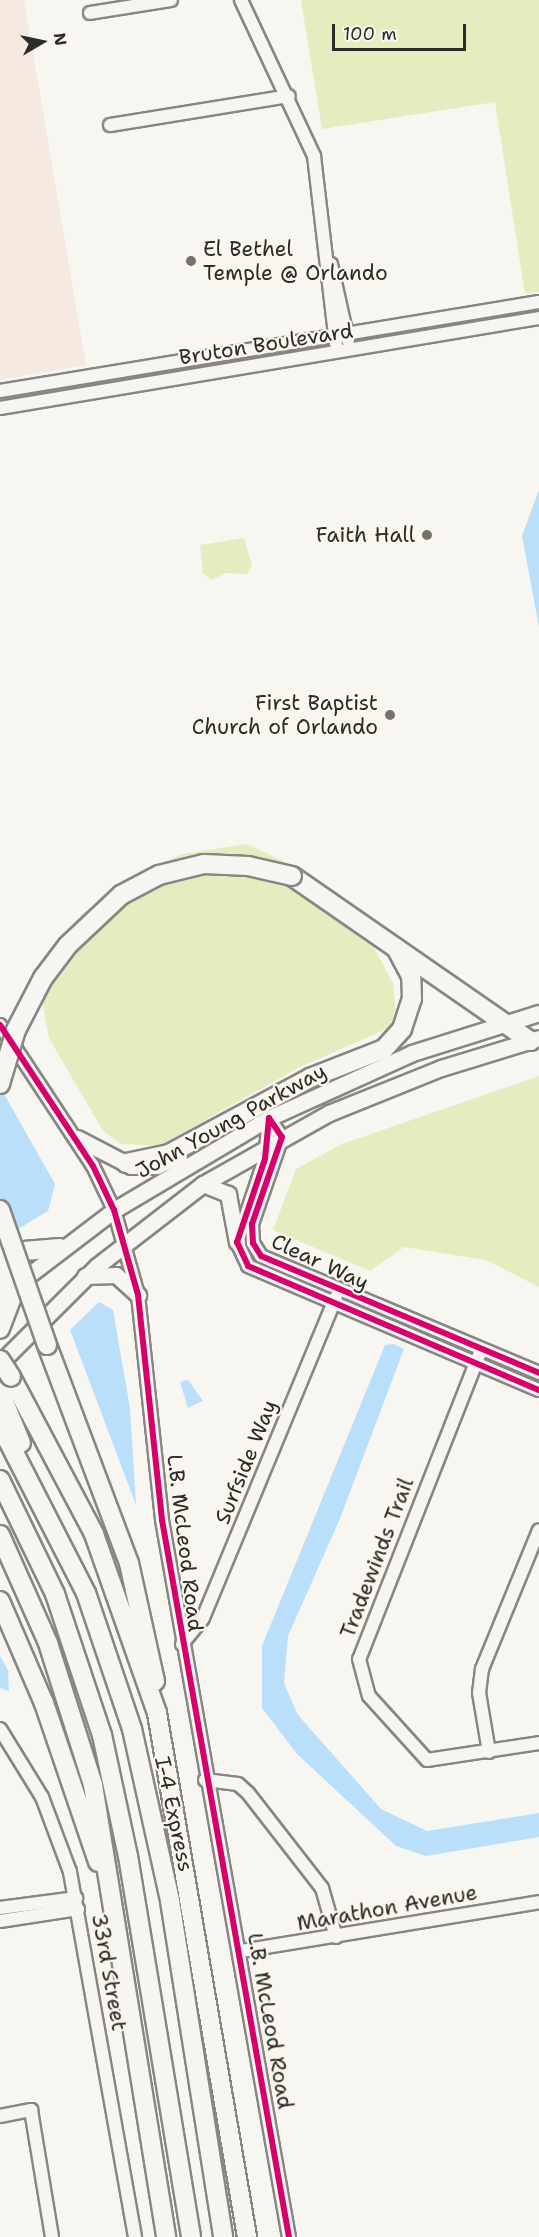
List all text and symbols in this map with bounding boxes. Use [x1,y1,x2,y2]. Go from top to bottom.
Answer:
north arrow [12,12,72,72]
scale bar [335,12,468,50]
text: 100 m [343,22,397,46]
text: N [49,31,72,47]
place label: El Bethel Temple @ Orlando [203,236,388,286]
marker: El Bethel Temple @ Orlando [184,254,198,268]
street label: Bruton Boulevard [177,318,355,370]
place label: Faith Hall [316,522,415,548]
marker: Faith Hall [420,528,434,542]
place label: First Baptist Church of Orlando [192,690,378,740]
marker: First Baptist Church of Orlando [383,708,397,722]
street label: John Young Parkway [132,1058,330,1184]
street label: Clear Way [267,1228,373,1296]
street label: Surfside Way [210,1396,282,1528]
street label: L.B. McLeod Road [162,1453,208,1633]
street label: Tradewinds Trail [335,1474,419,1642]
street label: I-4 Express [150,1754,198,1874]
street label: Marathon Avenue [295,1880,479,1936]
street label: 33rd Street [86,1911,132,2033]
street label: L.B. McLeod Road [242,1931,298,2111]

